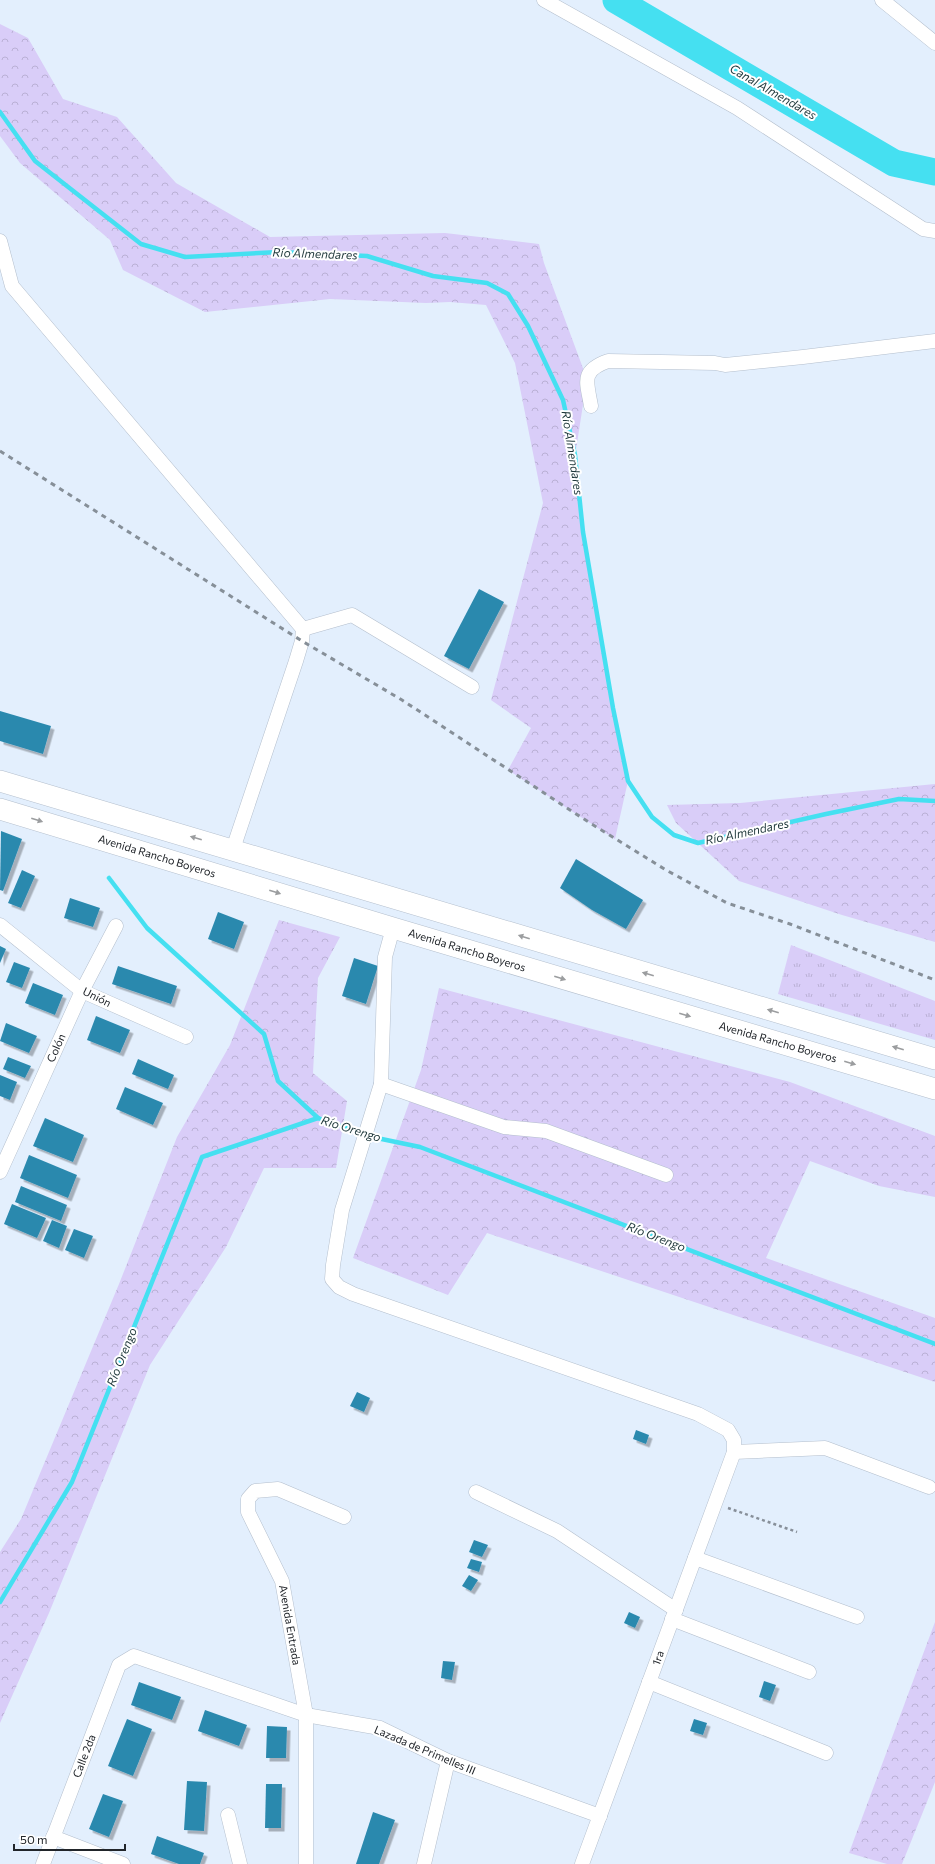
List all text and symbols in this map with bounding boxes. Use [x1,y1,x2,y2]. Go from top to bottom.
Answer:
water label: Canal Almendares [728,61,820,122]
water label: Río Almendares [272,245,358,262]
water label: Río Almendares [559,410,587,497]
water label: Río Almendares [704,815,790,847]
one-way arrow [32,817,44,823]
street label: Avenida Rancho Boyeros [97,831,217,880]
one-way arrow [189,835,201,841]
one-way arrow [269,889,281,895]
street label: Avenida Rancho Boyeros [407,925,527,974]
one-way arrow [517,934,529,940]
one-way arrow [642,971,654,977]
one-way arrow [555,975,567,981]
street label: Unión [81,984,114,1009]
one-way arrow [767,1008,779,1014]
one-way arrow [679,1012,691,1018]
street label: Avenida Rancho Boyeros [718,1018,839,1065]
street label: Colón [44,1032,68,1064]
one-way arrow [891,1044,904,1050]
one-way arrow [844,1060,856,1066]
water label: Río Orengo [320,1112,383,1144]
water label: Río Orengo [625,1218,688,1254]
water label: Río Orengo [103,1325,139,1388]
street label: Avenida Entrada [277,1584,304,1666]
street label: 1ra [649,1649,666,1667]
street label: Lazada de Primelles III [372,1722,478,1777]
street label: Calle 2da [69,1732,98,1779]
scale bar [14,1826,125,1852]
text: 50 m [20,1832,48,1846]

